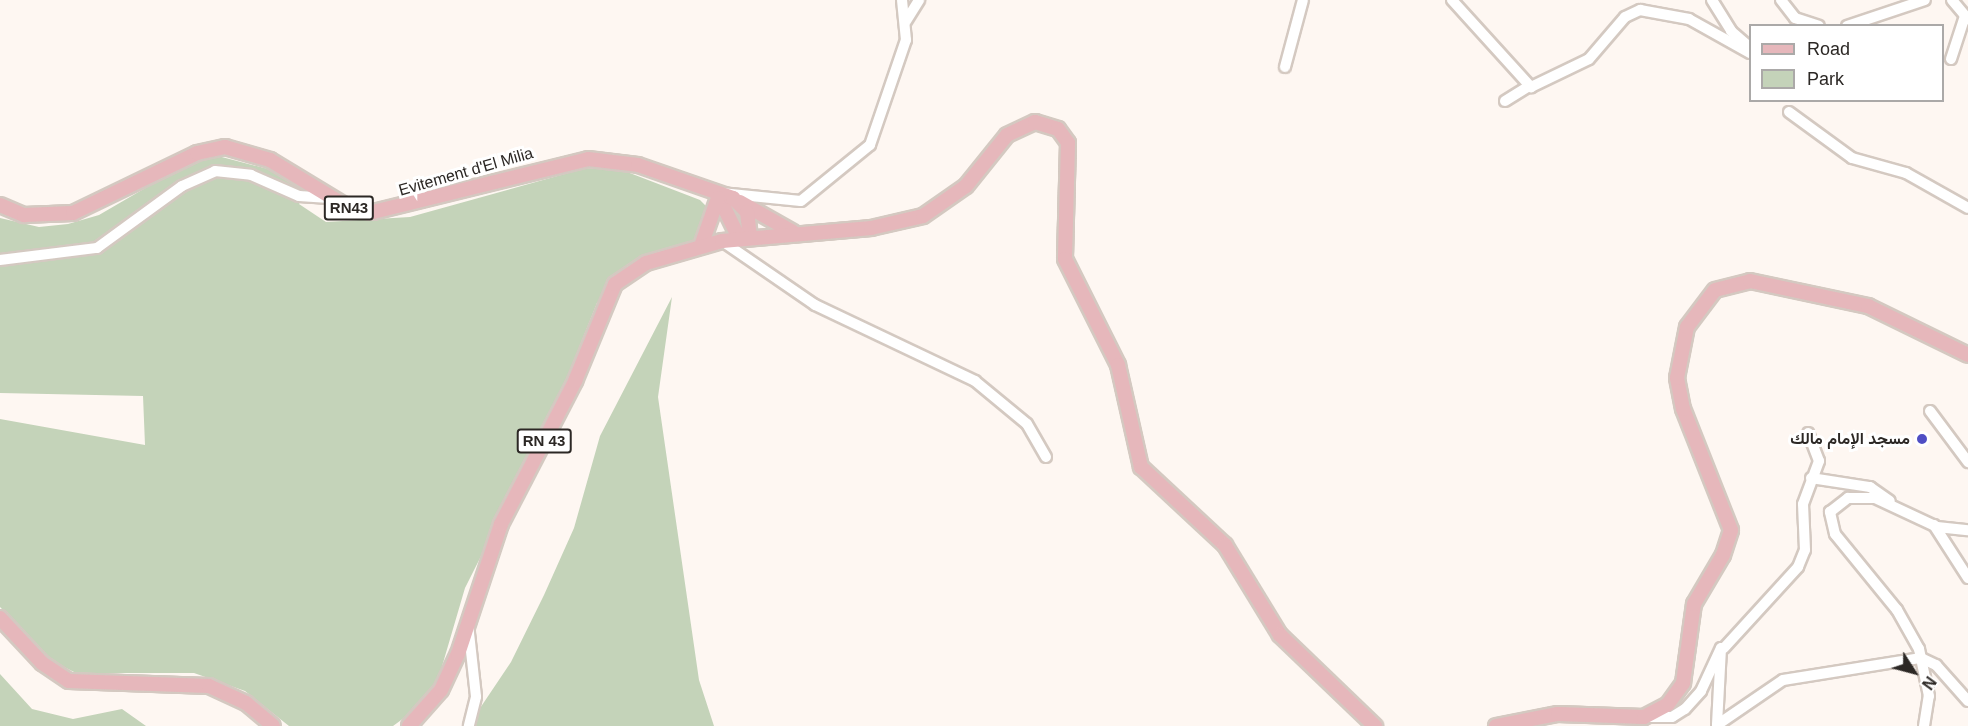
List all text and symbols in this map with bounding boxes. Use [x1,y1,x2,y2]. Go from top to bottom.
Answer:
legend [1749,24,1944,102]
text: Road [1807,39,1850,59]
text: Park [1807,69,1844,89]
street label: Evitement d'El Milia [396,144,536,200]
road number: RN43 [324,196,374,220]
road number: RN 43 [516,429,572,453]
place label: مسجد الإمام مالك [1790,429,1910,449]
marker: مسجد الإمام مالك [1915,432,1929,446]
north arrow [1884,642,1944,702]
text: N [1919,673,1939,693]

